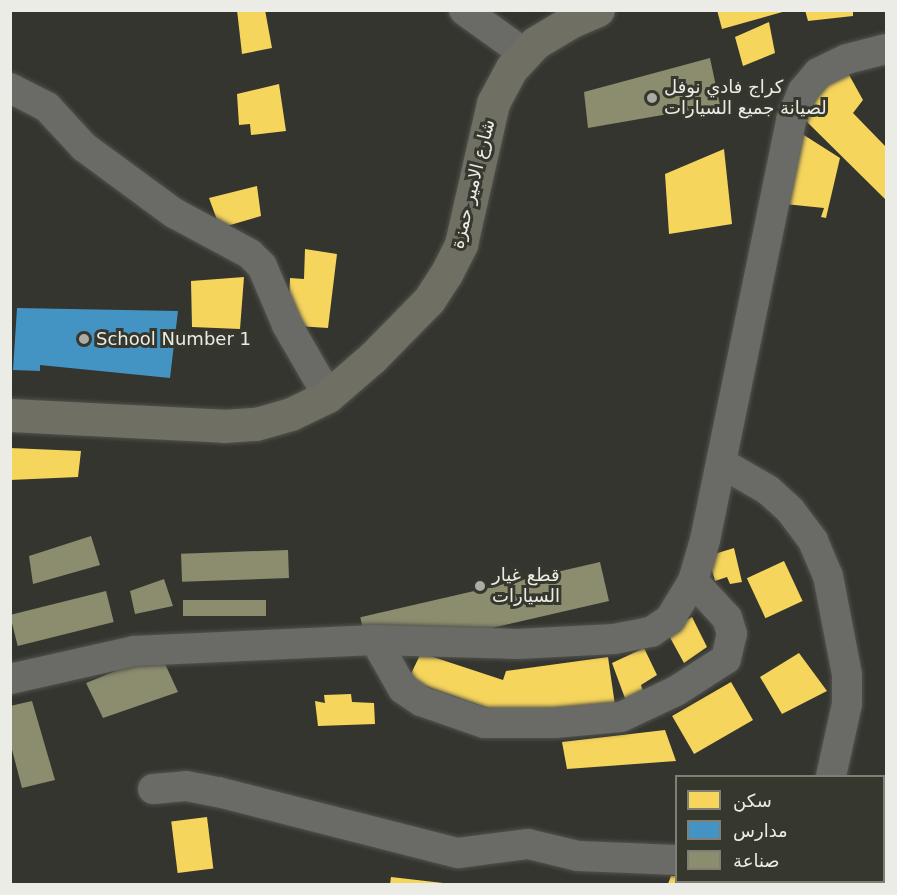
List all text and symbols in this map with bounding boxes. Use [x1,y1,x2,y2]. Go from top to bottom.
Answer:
place label: كراج فادي نوفل لصيانة جميع السيارات [664,77,827,119]
marker: كراج فادي نوفل لصيانة جميع السيارات [645,91,659,105]
street label: شارع الامير حمزة [446,117,500,251]
place label: School Number 1 [96,328,251,350]
marker: School Number 1 [77,332,91,346]
place label: قطع غيار السيارات [492,565,560,608]
marker: قطع غيار السيارات [473,579,487,593]
legend [675,775,885,883]
text: سكن [733,790,772,811]
text: مدارس [733,820,788,841]
text: صناعة [733,850,780,871]

